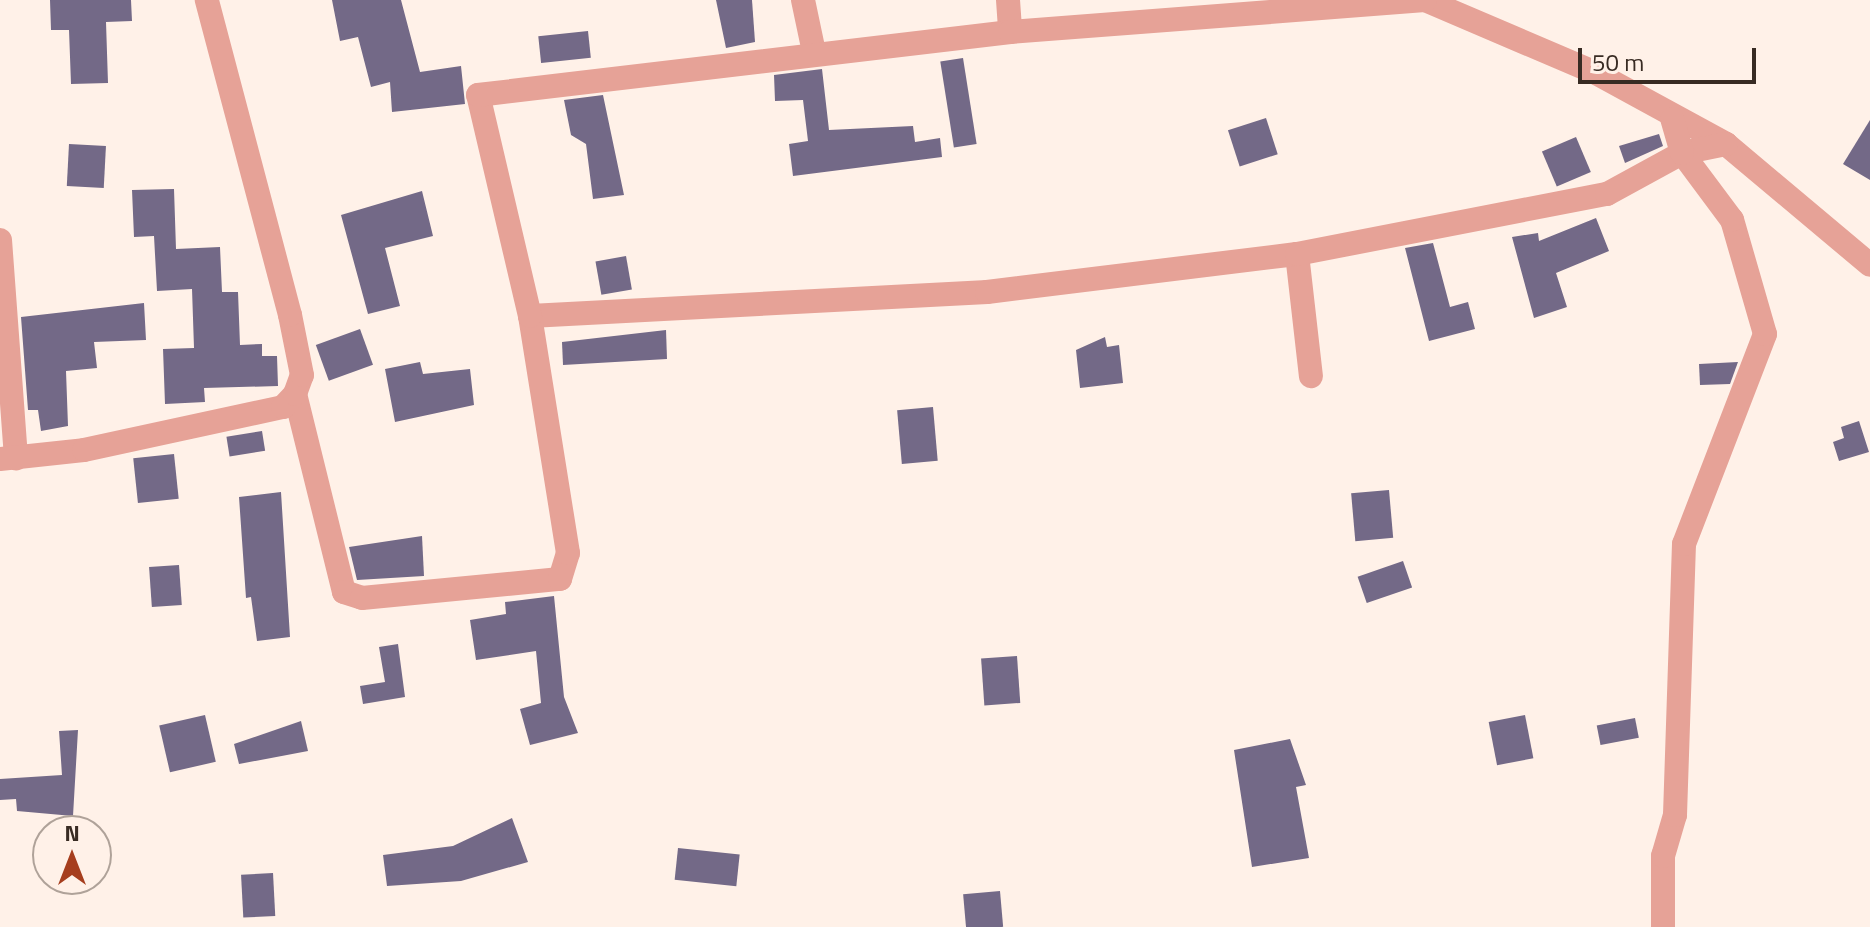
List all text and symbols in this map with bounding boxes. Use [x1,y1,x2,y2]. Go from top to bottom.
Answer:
scale bar [1582,32,1760,82]
text: 50 m [1592,44,1644,80]
north arrow [32,815,112,895]
text: N [64,816,80,850]

